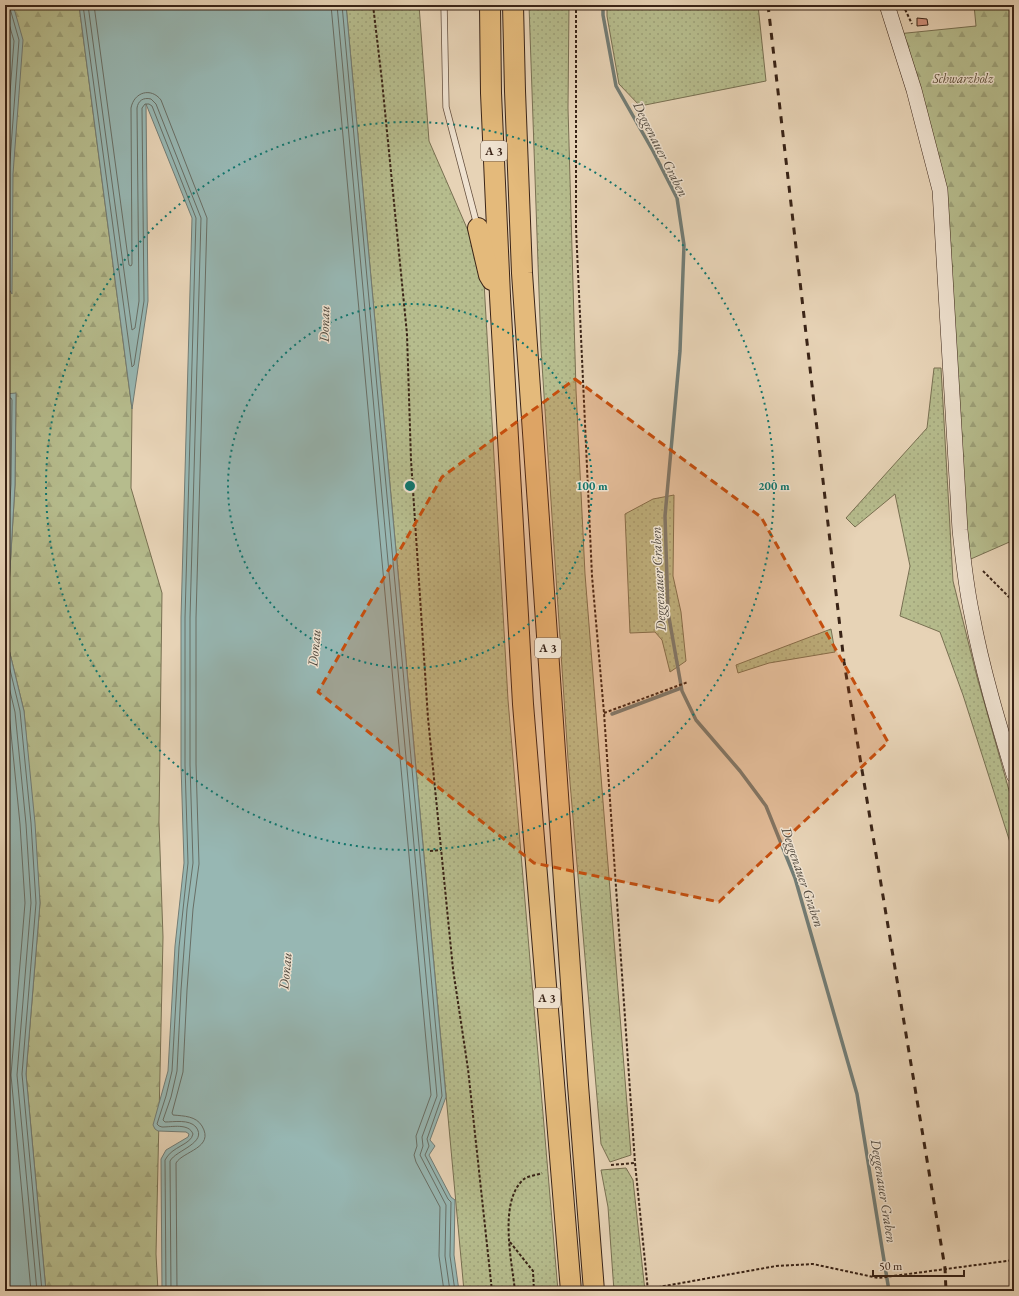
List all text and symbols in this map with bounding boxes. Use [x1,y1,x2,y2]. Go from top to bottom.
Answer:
park label: Schwarzholz [932,70,994,87]
water label: Deggenauer Graben [629,97,693,200]
road number: A 3 [481,141,507,161]
water label: Donau [315,305,333,344]
text: 100 m [576,478,608,494]
text: 200 m [758,478,790,494]
centre of rings [403,479,417,493]
water label: Deggenauer Graben [646,526,670,633]
water label: Donau [303,629,325,668]
road number: A 3 [535,638,561,658]
water label: Deggenauer Graben [777,824,829,930]
water label: Donau [274,952,296,991]
road number: A 3 [534,988,560,1008]
water label: Deggenauer Graben [867,1137,901,1244]
scale bar [873,1252,964,1278]
text: 50 m [879,1258,903,1274]

